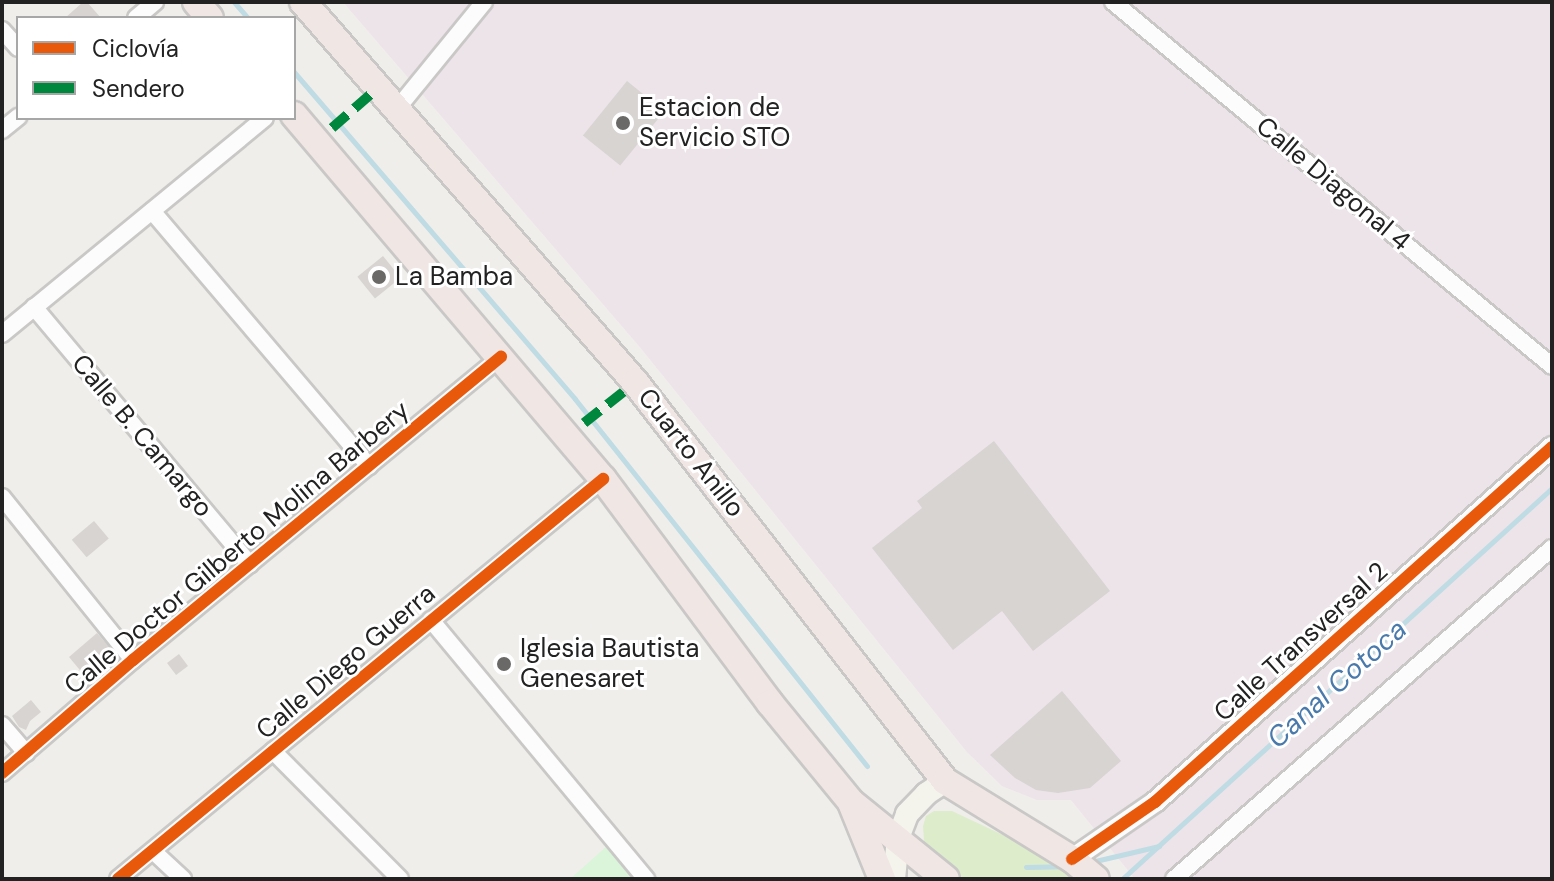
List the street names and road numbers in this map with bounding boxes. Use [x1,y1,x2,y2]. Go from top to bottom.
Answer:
street label: Calle Diagonal 4 [1250,111,1416,257]
street label: Calle B. Camargo [65,348,219,524]
street label: Cuarto Anillo [631,382,751,524]
street label: Calle Doctor Gilberto Molina Barbery [58,395,416,701]
street label: Calle Transversal 2 [1208,556,1394,728]
street label: Calle Diego Guerra [250,578,442,746]

